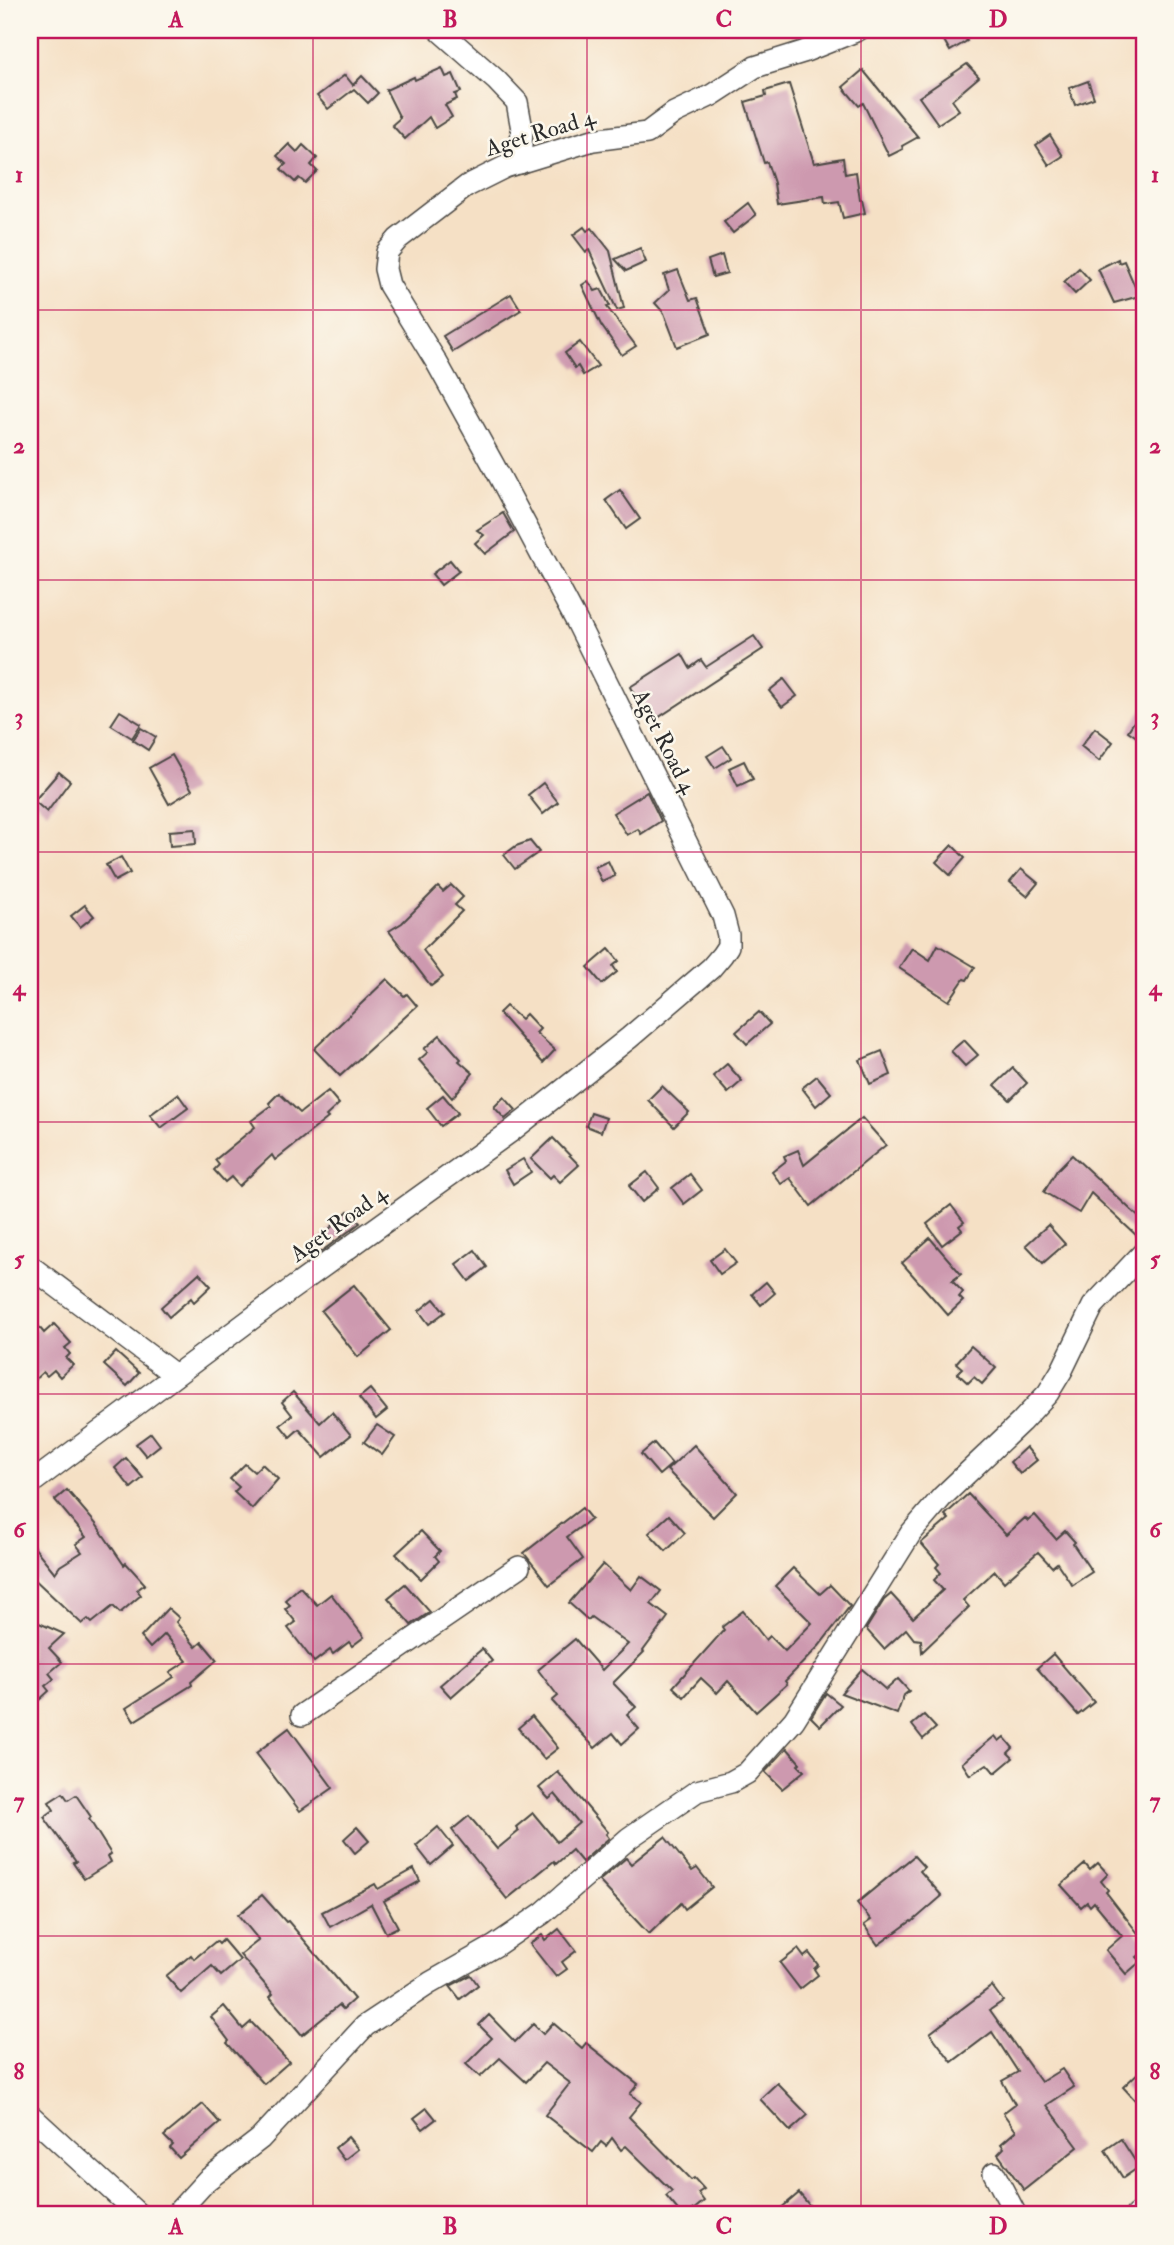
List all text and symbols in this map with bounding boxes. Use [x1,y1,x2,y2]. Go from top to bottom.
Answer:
text: A [168,5,184,34]
text: B [442,5,458,34]
text: C [716,5,732,34]
text: D [989,5,1007,34]
street label: Aget Road 4 [481,102,600,163]
text: 1 [15,160,23,189]
text: 1 [1151,160,1159,189]
text: 2 [13,431,25,460]
text: 2 [1149,431,1161,460]
street label: Aget Road 4 [625,683,704,800]
text: 3 [15,702,23,731]
text: 3 [1151,702,1159,731]
text: 4 [12,973,27,1002]
text: 4 [1148,973,1163,1002]
street label: Aget Road 4 [283,1177,394,1269]
text: 5 [14,1244,25,1273]
text: 5 [1150,1244,1161,1273]
text: 6 [13,1515,27,1544]
text: 6 [1149,1515,1163,1544]
text: 7 [14,1786,25,1815]
text: 7 [1150,1786,1161,1815]
text: 8 [14,2057,25,2086]
text: 8 [1150,2057,1161,2086]
text: A [168,2212,184,2241]
text: B [442,2212,458,2241]
text: C [716,2212,732,2241]
text: D [989,2212,1007,2241]

